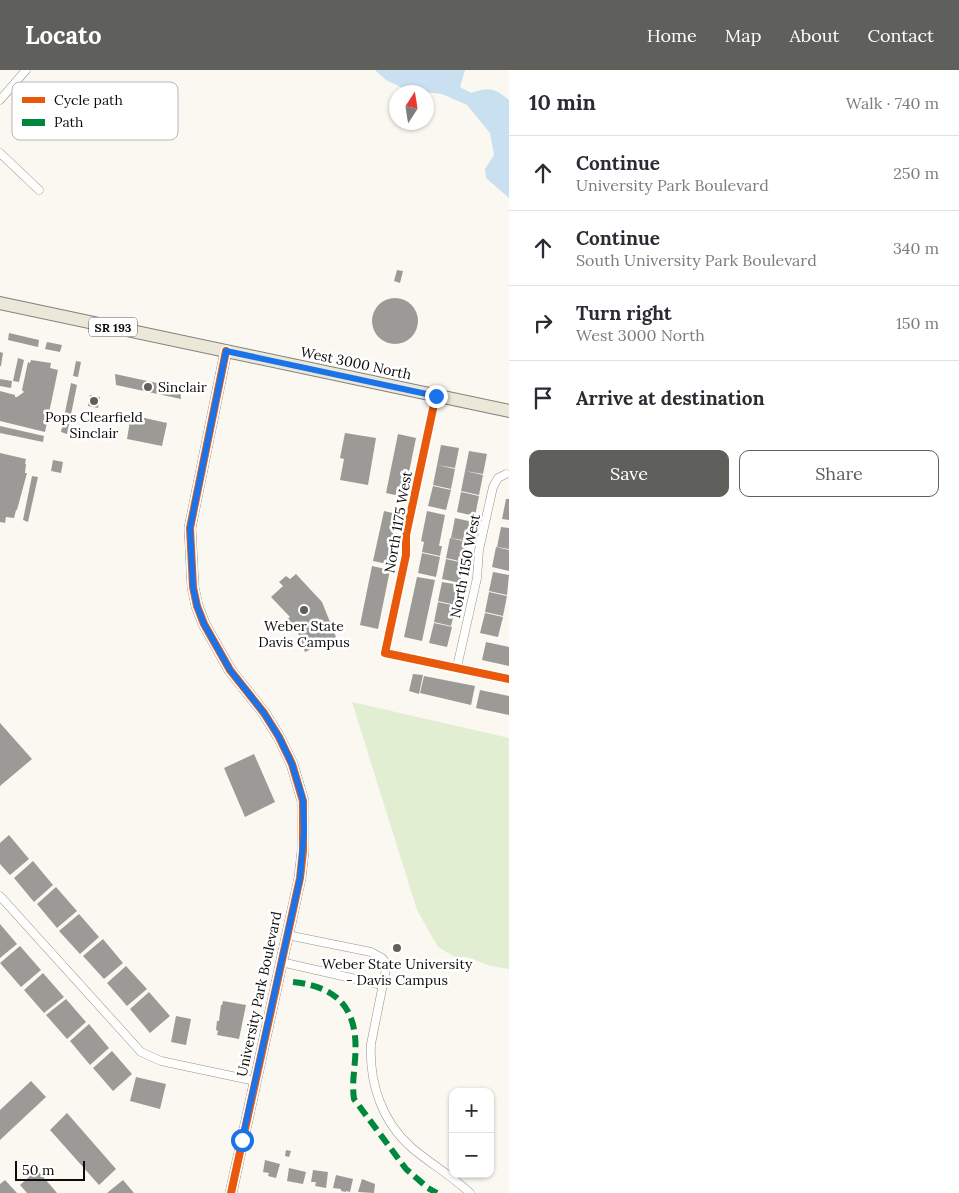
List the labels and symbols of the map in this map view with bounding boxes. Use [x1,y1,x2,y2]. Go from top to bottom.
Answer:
legend [12,82,178,140]
north arrow [389,85,434,130]
text: Cycle path [54,91,123,109]
text: Path [54,113,83,131]
road number: SR 193 [89,318,137,336]
street label: West 3000 North [299,342,413,384]
place label: Sinclair [158,378,207,396]
marker: Sinclair [142,381,154,393]
route end [425,385,448,408]
marker: Pops Clearfield Sinclair [88,395,100,407]
place label: Pops Clearfield Sinclair [45,408,143,442]
street label: North 1175 West [380,469,416,574]
street label: North 1150 West [446,512,484,619]
marker: Weber State Davis Campus [298,604,310,616]
place label: Weber State Davis Campus [258,617,350,651]
street label: University Park Boulevard [233,910,285,1078]
marker: Weber State University - Davis Campus [391,942,403,954]
place label: Weber State University - Davis Campus [322,955,473,989]
route start [231,1129,254,1152]
scale bar [15,1158,85,1181]

